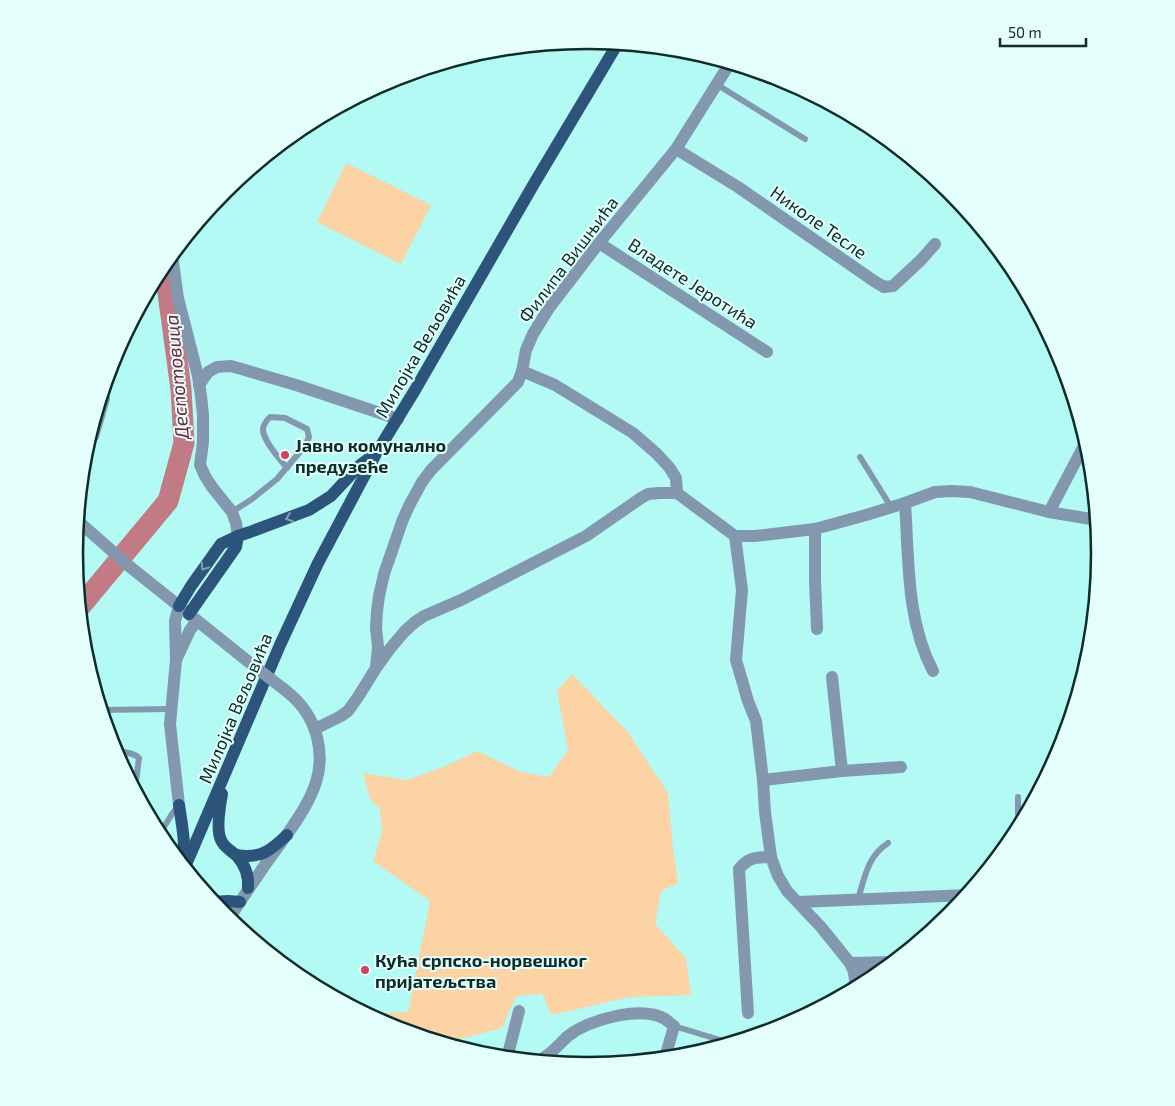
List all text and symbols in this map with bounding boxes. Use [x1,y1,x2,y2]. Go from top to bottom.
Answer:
scale bar [1000,15,1086,47]
text: 50 m [1008,23,1042,41]
street label: Николе Тесле [766,181,872,263]
street label: Филипа Вишњића [513,192,623,326]
street label: Владете Јеротића [624,233,762,333]
street label: Милојка Вељовића [370,271,470,421]
water label: Деспотовица [159,314,193,441]
place label: Јавно комунално предузеће [295,434,446,477]
marker: Јавно комунално предузеће [279,449,291,461]
one-way arrow [285,513,293,523]
one-way arrow [201,561,210,571]
street label: Милојка Вељовића [193,629,277,787]
place label: Кућа српско-норвешког пријатељства [375,949,587,992]
marker: Кућа српско-норвешког пријатељства [359,964,371,976]

